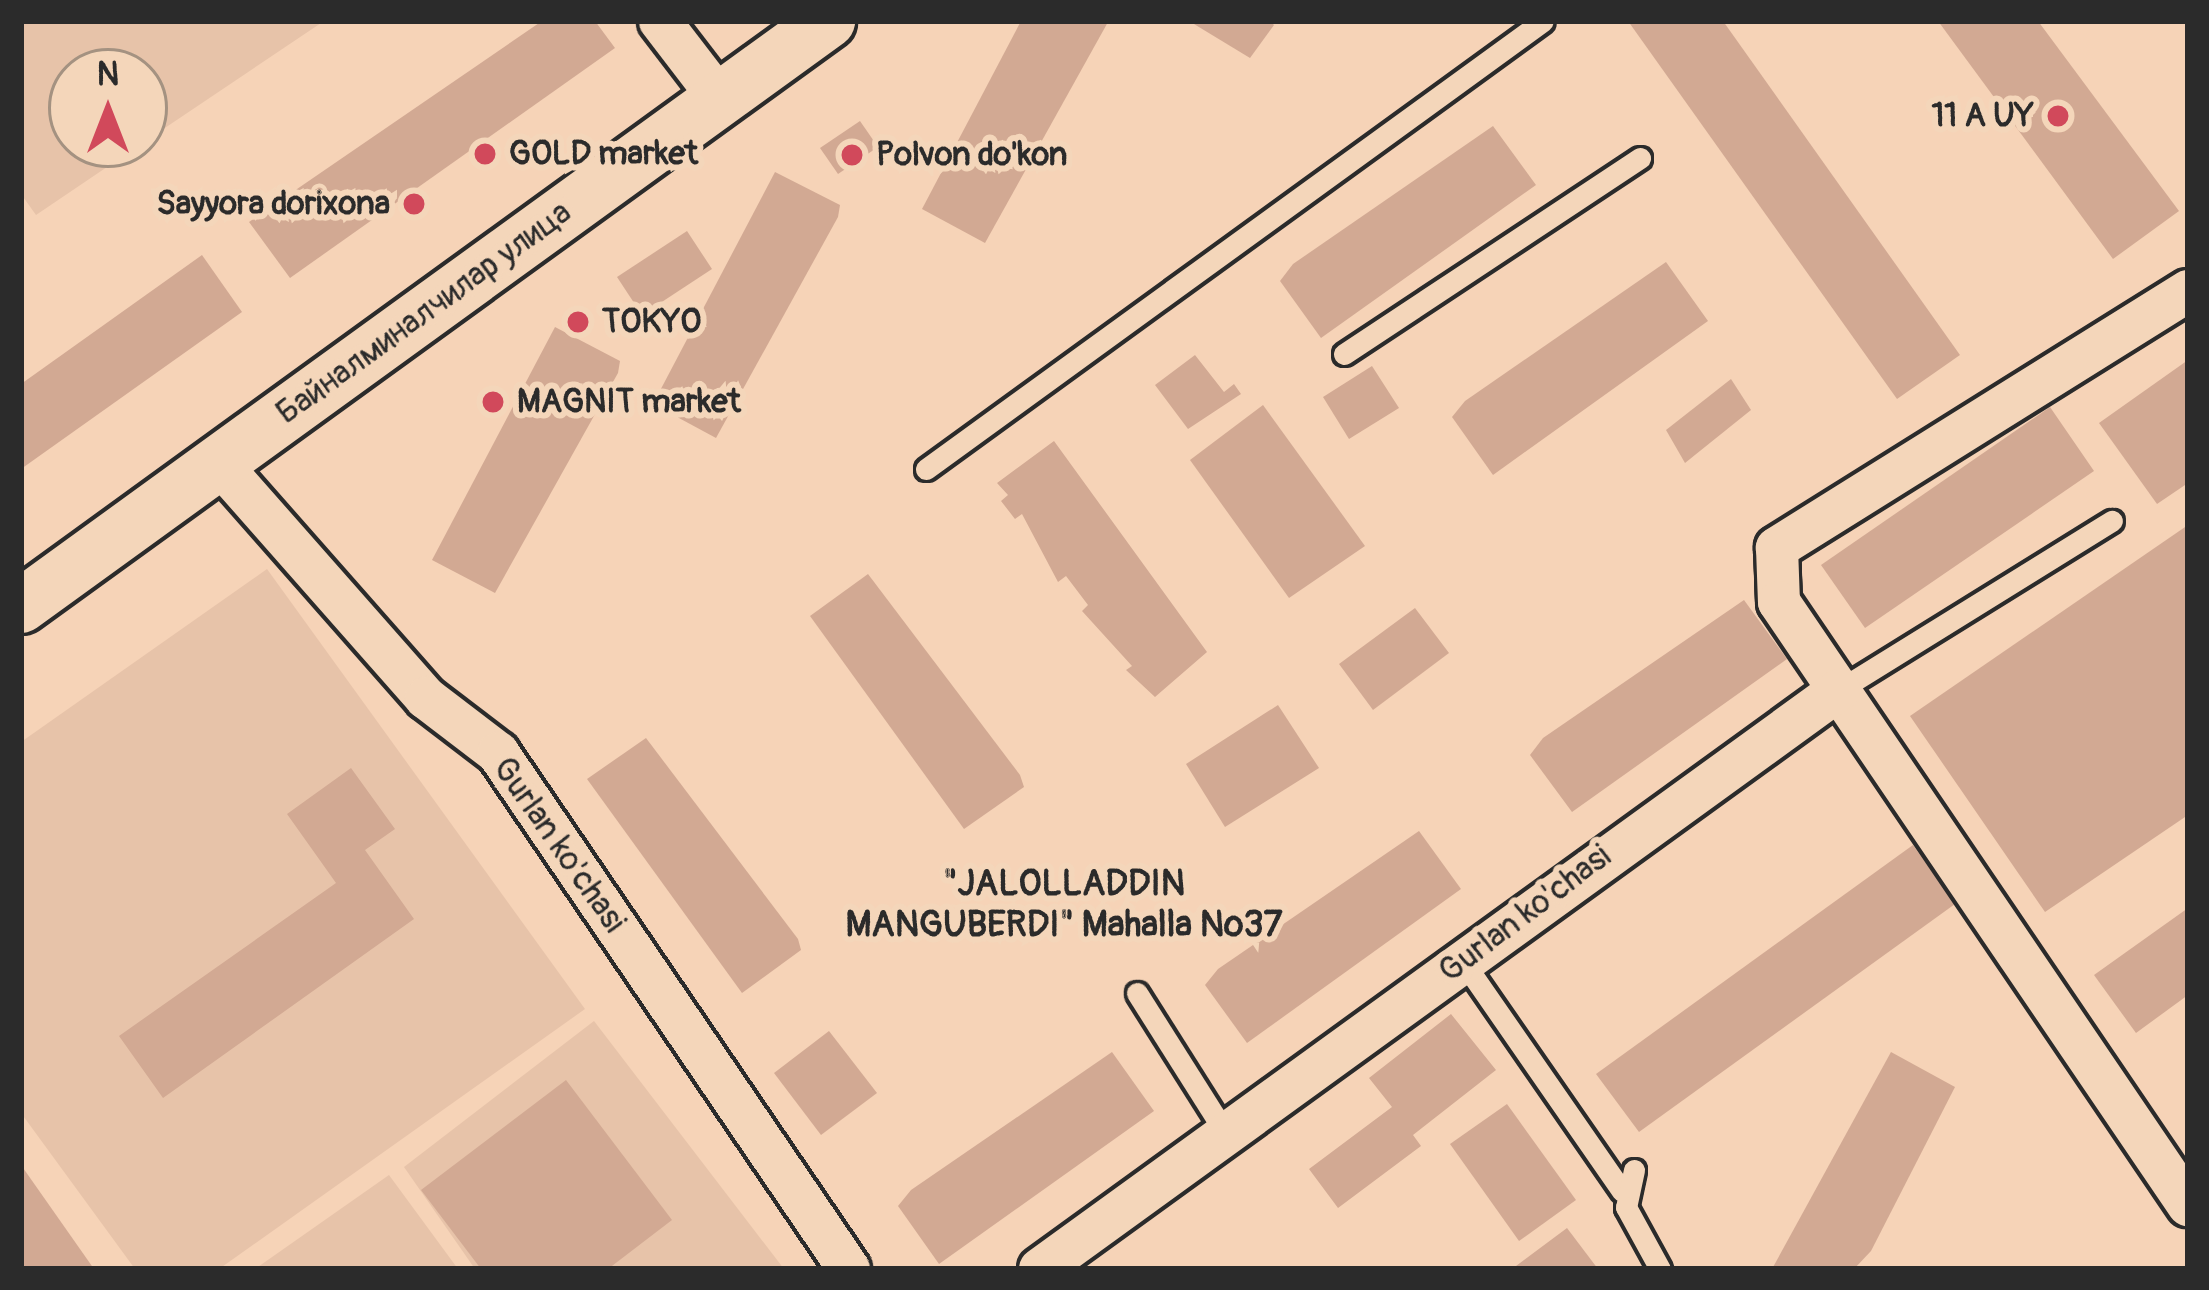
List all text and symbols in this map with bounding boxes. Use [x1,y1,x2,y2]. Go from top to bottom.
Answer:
north arrow [48,48,168,168]
text: N [97,54,119,95]
place label: 11 A UY [1931,96,2034,136]
marker: 11 A UY [2045,103,2071,129]
place label: GOLD market [509,134,698,174]
place label: Polvon do'kon [876,135,1067,175]
marker: GOLD market [472,141,498,167]
marker: Polvon do'kon [839,142,865,168]
place label: Sayyora dorixona [156,184,390,224]
marker: Sayyora dorixona [401,191,427,217]
street label: Байналминалчилар улица [269,193,579,433]
place label: TOKYO [602,302,701,342]
marker: TOKYO [565,309,591,335]
place label: MAGNIT market [517,382,741,422]
marker: MAGNIT market [480,389,506,415]
street label: Gurlan ko'chasi [484,750,634,940]
street label: Gurlan ko'chasi [1431,837,1619,991]
district label: "JALOLLADDIN MANGUBERDI" Mahalla №37 [845,861,1283,946]

